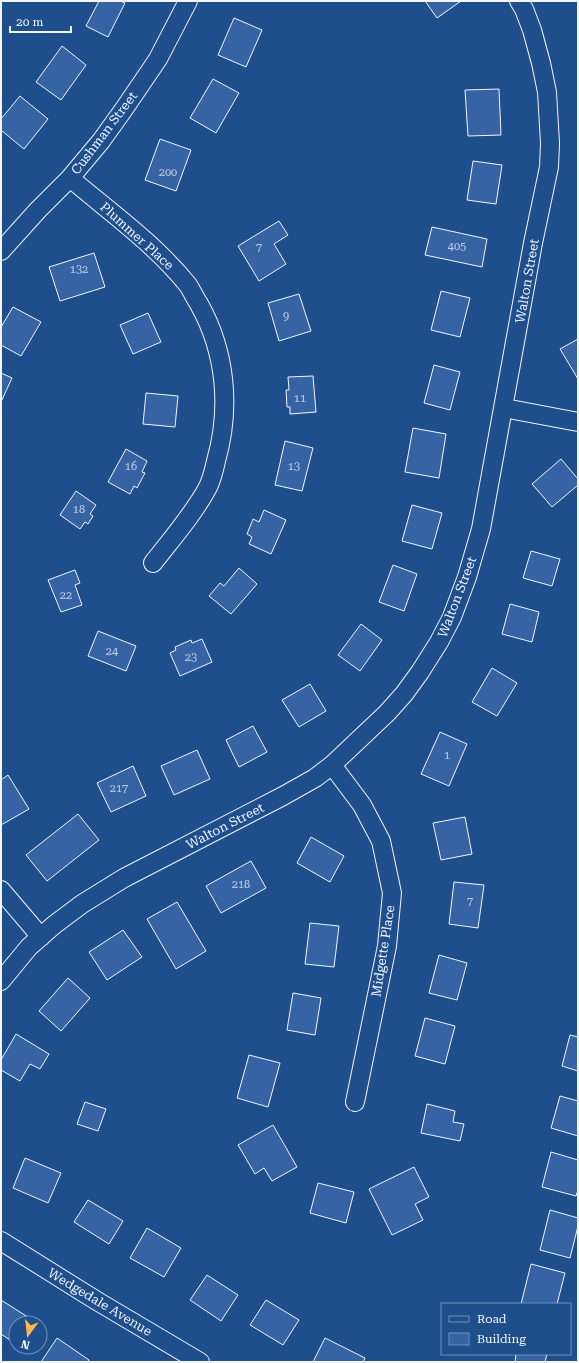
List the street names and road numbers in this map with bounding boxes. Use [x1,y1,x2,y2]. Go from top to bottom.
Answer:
street label: Cushman Street [68,88,140,177]
street label: Plummer Place [97,199,177,273]
street label: Walton Street [512,238,542,324]
street label: Walton Street [435,554,479,640]
street label: Walton Street [184,800,267,852]
street label: Midgette Place [368,904,398,998]
street label: Wedgedale Avenue [45,1265,155,1339]

